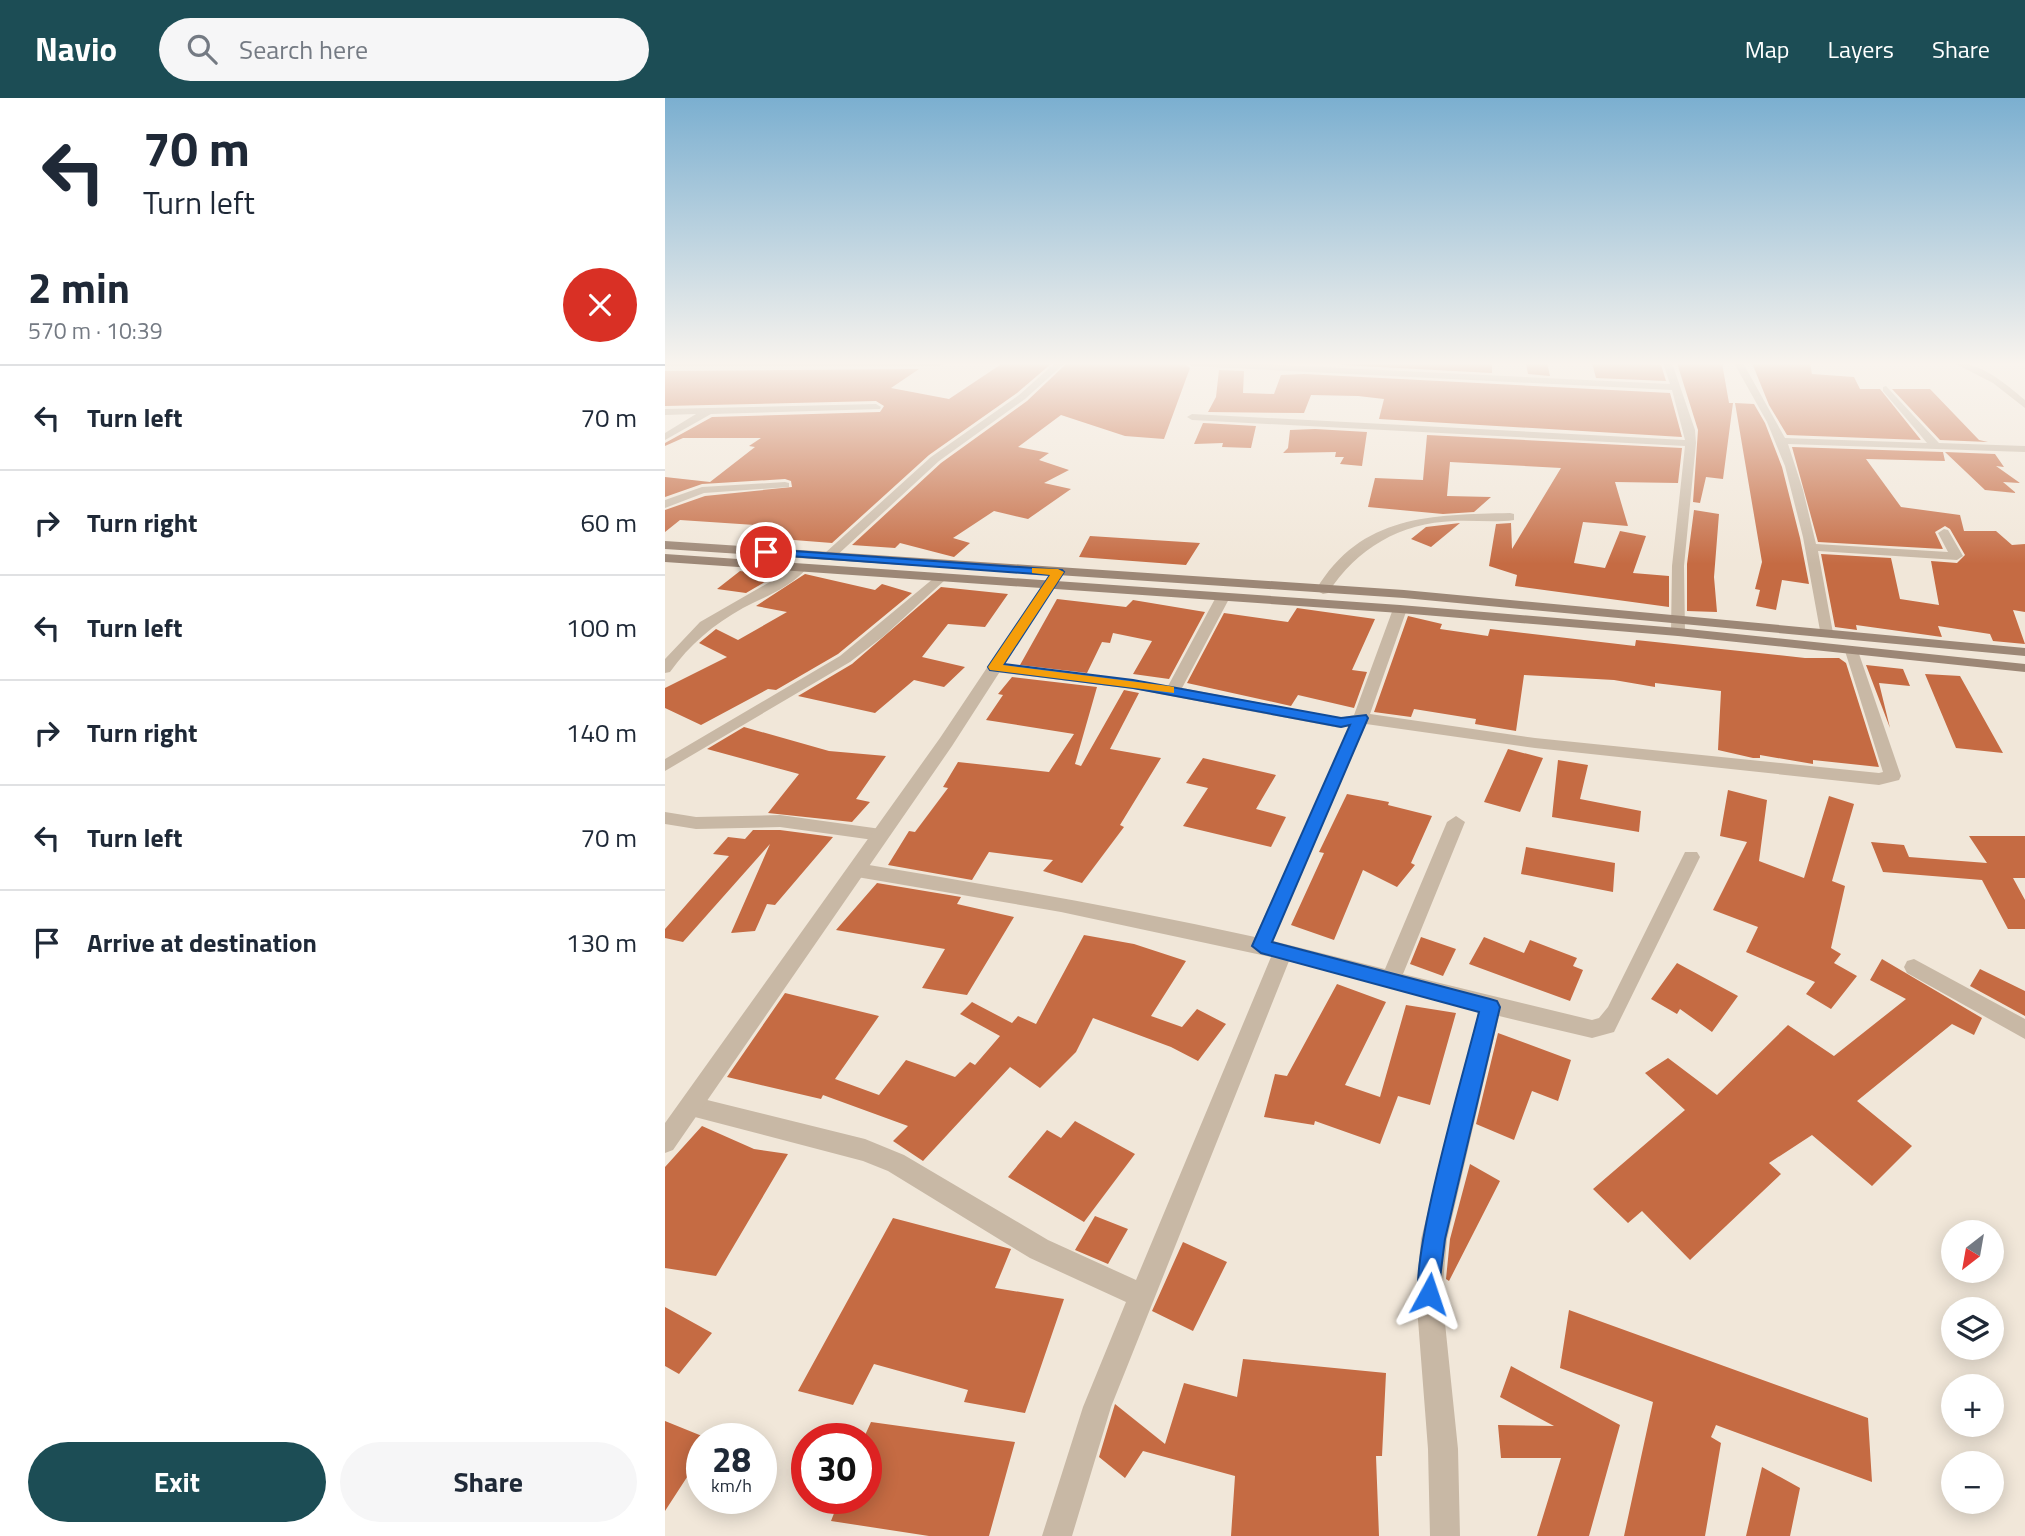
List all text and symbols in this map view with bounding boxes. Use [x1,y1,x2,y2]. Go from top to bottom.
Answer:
search box [159,18,649,81]
text: Navio [35,24,117,74]
icon: search [183,30,221,68]
text: Search here [239,30,368,69]
text: Map [1745,31,1790,67]
text: Layers [1828,31,1894,67]
text: Share [1932,31,1990,67]
text: 70 m [143,110,250,185]
icon: left [28,126,119,217]
text: Turn left [143,178,255,226]
text: 2 min [28,255,130,319]
button: close [563,268,637,342]
text: 570 m · 10:39 [28,313,163,348]
text: Turn left [87,398,182,437]
text: 70 m [580,398,637,437]
icon: left [28,399,66,437]
text: Turn right [87,503,198,542]
text: 60 m [580,503,637,542]
icon: right [28,504,66,542]
pin [736,522,796,582]
icon: arrive [747,533,785,571]
text: Turn left [87,608,182,647]
text: 100 m [566,608,637,647]
icon: left [28,609,66,647]
text: Turn right [87,713,198,752]
text: 140 m [566,713,637,752]
icon: right [28,714,66,752]
text: Turn left [87,818,182,857]
text: 70 m [580,818,637,857]
icon: left [28,819,66,857]
text: Arrive at destination [87,923,317,962]
text: 130 m [566,923,637,962]
icon: arrive [28,924,66,962]
north arrow [1941,1220,2004,1283]
map controls [1941,1220,2004,1514]
position arrow [1392,1257,1466,1331]
button: layers [1941,1297,2004,1360]
button: + [1941,1374,2004,1437]
speed limit sign: 30 [791,1423,882,1514]
text: 28 [712,1432,751,1486]
button: Exit [28,1442,326,1522]
button: Share [340,1442,637,1522]
button: − [1941,1451,2004,1514]
text: km/h [711,1472,752,1499]

